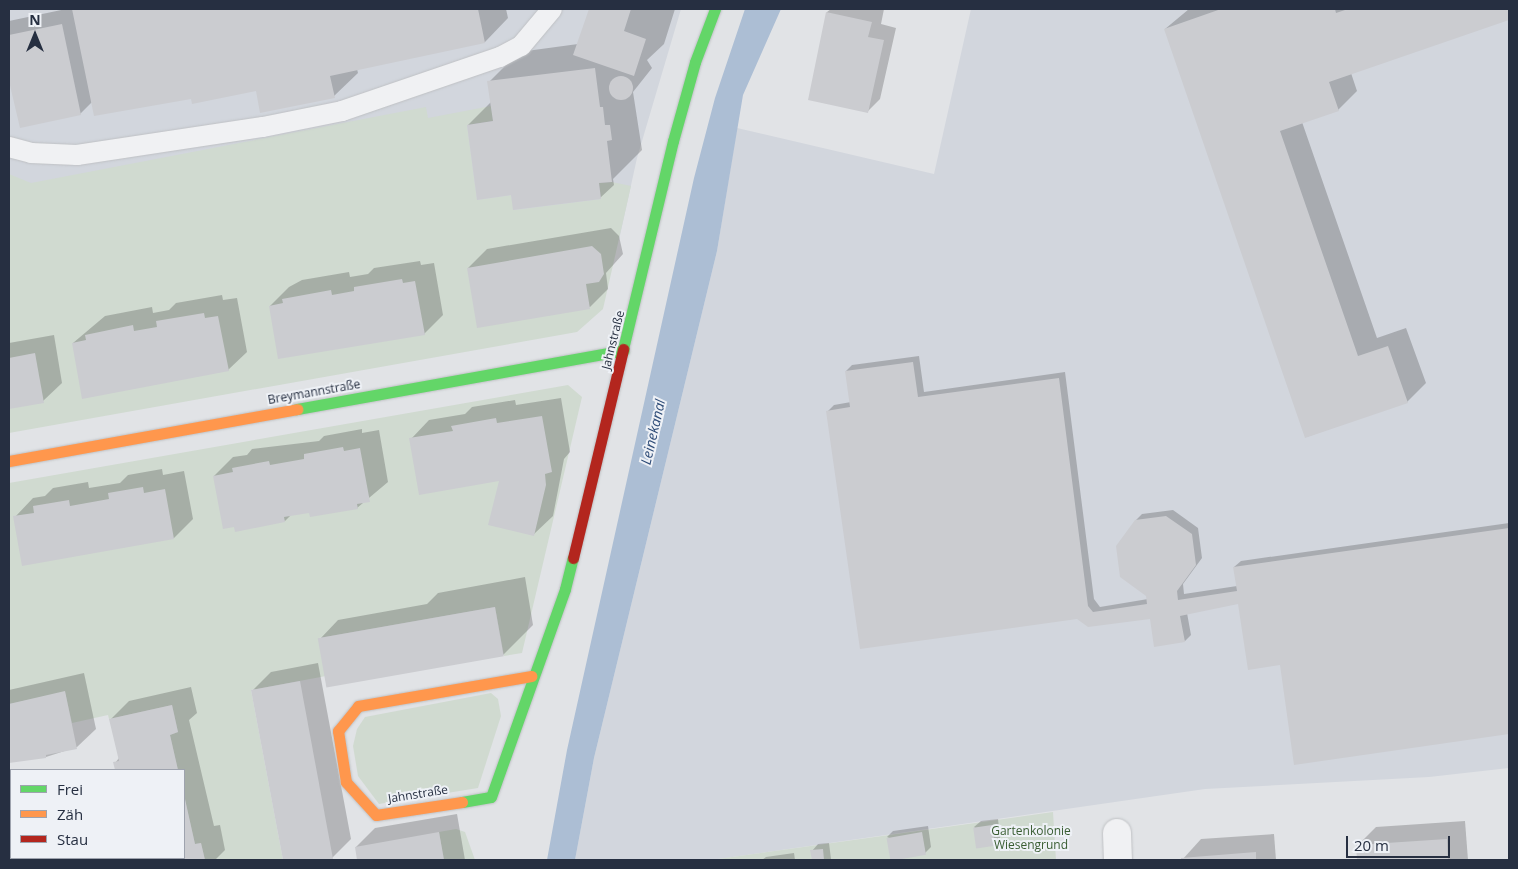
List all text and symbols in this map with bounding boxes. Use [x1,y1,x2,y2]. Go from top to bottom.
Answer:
north arrow [10,10,60,60]
text: N [29,10,41,29]
street label: Jahnstraße [599,309,627,371]
street label: Breymannstraße [267,377,361,407]
water label: Leinekanal [637,398,669,466]
legend [10,769,185,859]
text: Frei [57,779,83,799]
street label: Jahnstraße [387,782,449,806]
text: Zäh [57,804,83,824]
park label: Gartenkolonie Wiesengrund [991,824,1071,852]
scale bar [1348,826,1452,858]
text: Stau [57,829,88,849]
text: 20 m [1354,835,1389,855]

